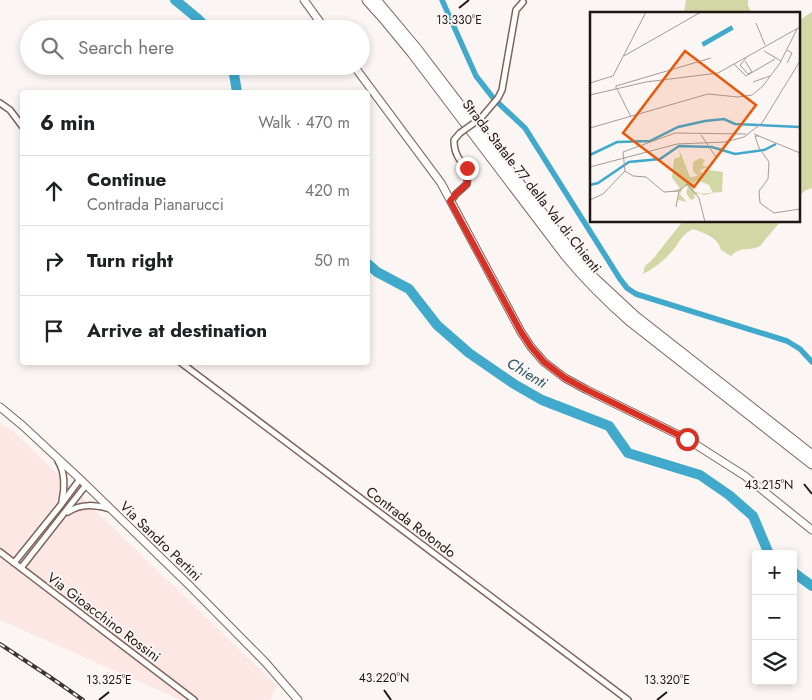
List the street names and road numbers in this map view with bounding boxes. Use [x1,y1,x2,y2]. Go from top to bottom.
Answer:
street label: Strada Statale 77 della Val di Chienti [458,95,606,277]
street label: Contrada Rotondo [362,482,460,563]
street label: Via Sandro Pertini [115,497,207,585]
street label: Via Gioacchino Rossini [43,568,165,666]

